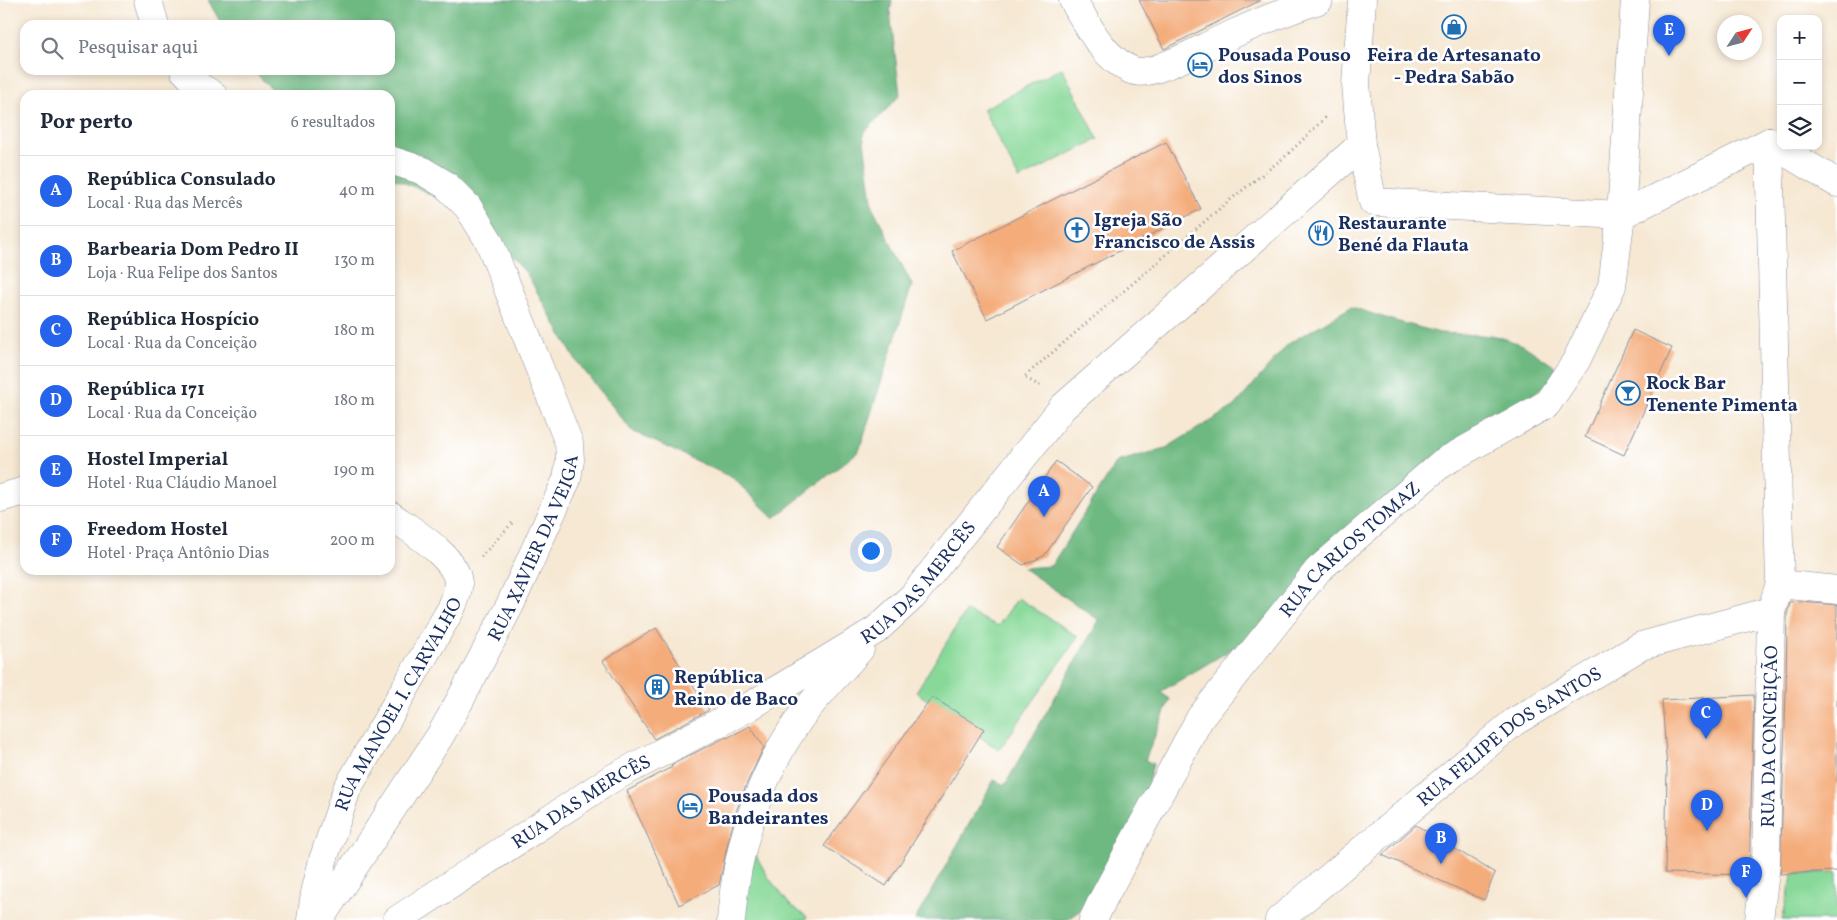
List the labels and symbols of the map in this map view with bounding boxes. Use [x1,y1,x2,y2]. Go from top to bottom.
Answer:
shop icon: Feira de Artesanato - Pedra Sabão [1441,14,1467,40]
pin: E [1653,15,1685,56]
north arrow [1717,15,1762,60]
place label: Pousada Pouso dos Sinos [1218,43,1351,91]
place label: Feira de Artesanato - Pedra Sabão [1367,43,1541,91]
hotel icon: Pousada Pouso dos Sinos [1187,52,1213,78]
place label: Igreja São Francisco de Assis [1094,208,1256,256]
place label: Restaurante Bené da Flauta [1338,211,1469,259]
church icon: Igreja São Francisco de Assis [1064,217,1090,243]
restaurant icon: Restaurante Bené da Flauta [1308,220,1334,246]
place label: Rock Bar Tenente Pimenta [1646,371,1798,419]
bar icon: Rock Bar Tenente Pimenta [1615,380,1641,406]
street label: RUA XAVIER DA VEIGA [482,453,586,646]
pin: A [1028,476,1060,517]
street label: RUA CARLOS TOMAZ [1274,476,1427,623]
street label: RUA DAS MERCÊS [856,516,983,651]
your location [858,538,884,564]
street label: RUA MANOEL I. CARVALHO [329,594,469,815]
street label: RUA DA CONCEIÇÃO [1756,645,1785,828]
street label: RUA FELIPE DOS SANTOS [1412,662,1607,813]
place label: República Reino de Baco [674,665,798,713]
building icon: República Reino de Baco [644,674,670,700]
pin: C [1690,698,1722,739]
street label: RUA DAS MERCÊS [507,749,656,856]
place label: Pousada dos Bandeirantes [708,784,829,832]
pin: D [1691,790,1723,831]
hotel icon: Pousada dos Bandeirantes [677,793,703,819]
pin: B [1425,823,1457,864]
pin: F [1730,857,1762,898]

